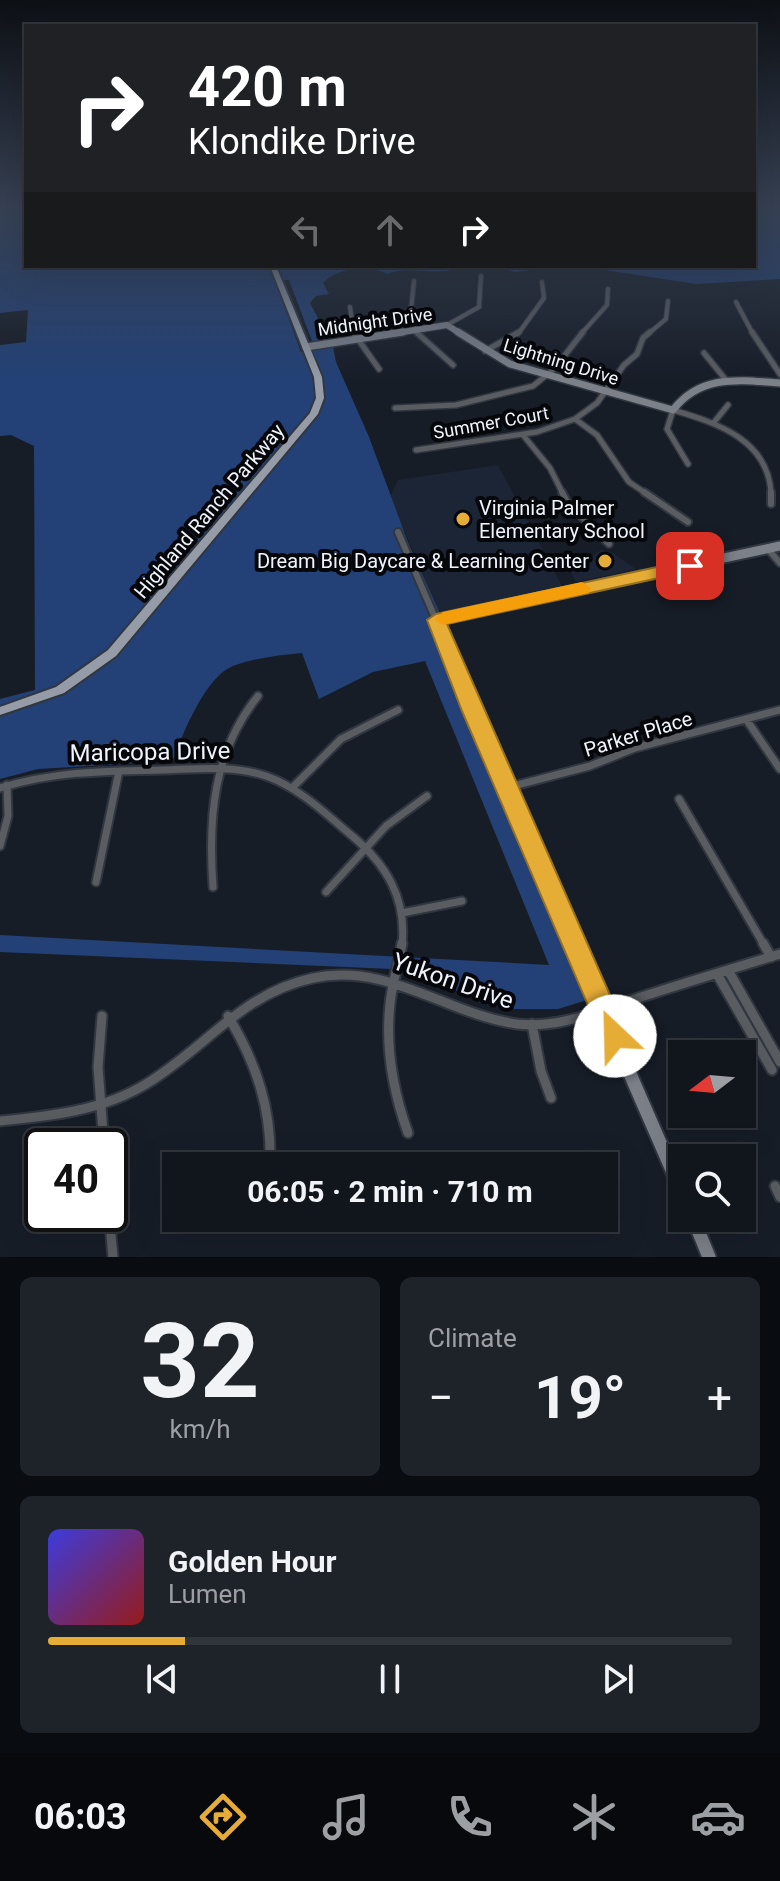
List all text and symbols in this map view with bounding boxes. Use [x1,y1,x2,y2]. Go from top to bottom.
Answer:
text: 420 m [188,54,347,120]
icon: right [56,56,160,160]
text: Klondike Drive [188,121,416,163]
icon: left [284,208,328,252]
icon: ahead [368,208,412,252]
icon: right [452,208,496,252]
street label: Midnight Drive [316,303,434,340]
street label: Lightning Drive [501,334,621,389]
street label: Summer Court [432,402,550,443]
street label: Highland Ranch Parkway [129,418,289,603]
place label: Virginia Palmer Elementary School [479,496,645,543]
marker: Virginia Palmer Elementary School [454,510,472,528]
pin [656,532,724,600]
icon: arrive [668,544,712,588]
place label: Dream Big Daycare & Learning Center [257,549,589,573]
marker: Dream Big Daycare & Learning Center [596,552,614,570]
street label: Parker Place [581,706,695,762]
street label: Maricopa Drive [69,737,231,767]
street label: Yukon Drive [389,947,517,1015]
position arrow [573,994,657,1078]
north arrow [668,1040,756,1128]
map controls [668,1040,756,1232]
speed limit sign: 40 [24,1128,128,1232]
button: search [668,1144,756,1232]
text: 06:05 · 2 min · 710 m [247,1174,533,1209]
text: 32 [140,1301,260,1422]
text: Climate [428,1323,517,1353]
text: 19° [534,1362,626,1433]
text: − [428,1372,453,1424]
text: + [707,1372,732,1424]
text: km/h [169,1414,231,1444]
text: Golden Hour [168,1544,337,1579]
text: Lumen [168,1579,247,1609]
icon: previous [140,1657,184,1701]
icon: pause [368,1657,412,1701]
icon: next [596,1657,640,1701]
icon: directions [195,1789,251,1845]
icon: music [318,1789,374,1845]
icon: phone [442,1789,498,1845]
icon: climate [566,1789,622,1845]
icon: car [690,1789,746,1845]
text: 06:03 [34,1796,127,1838]

